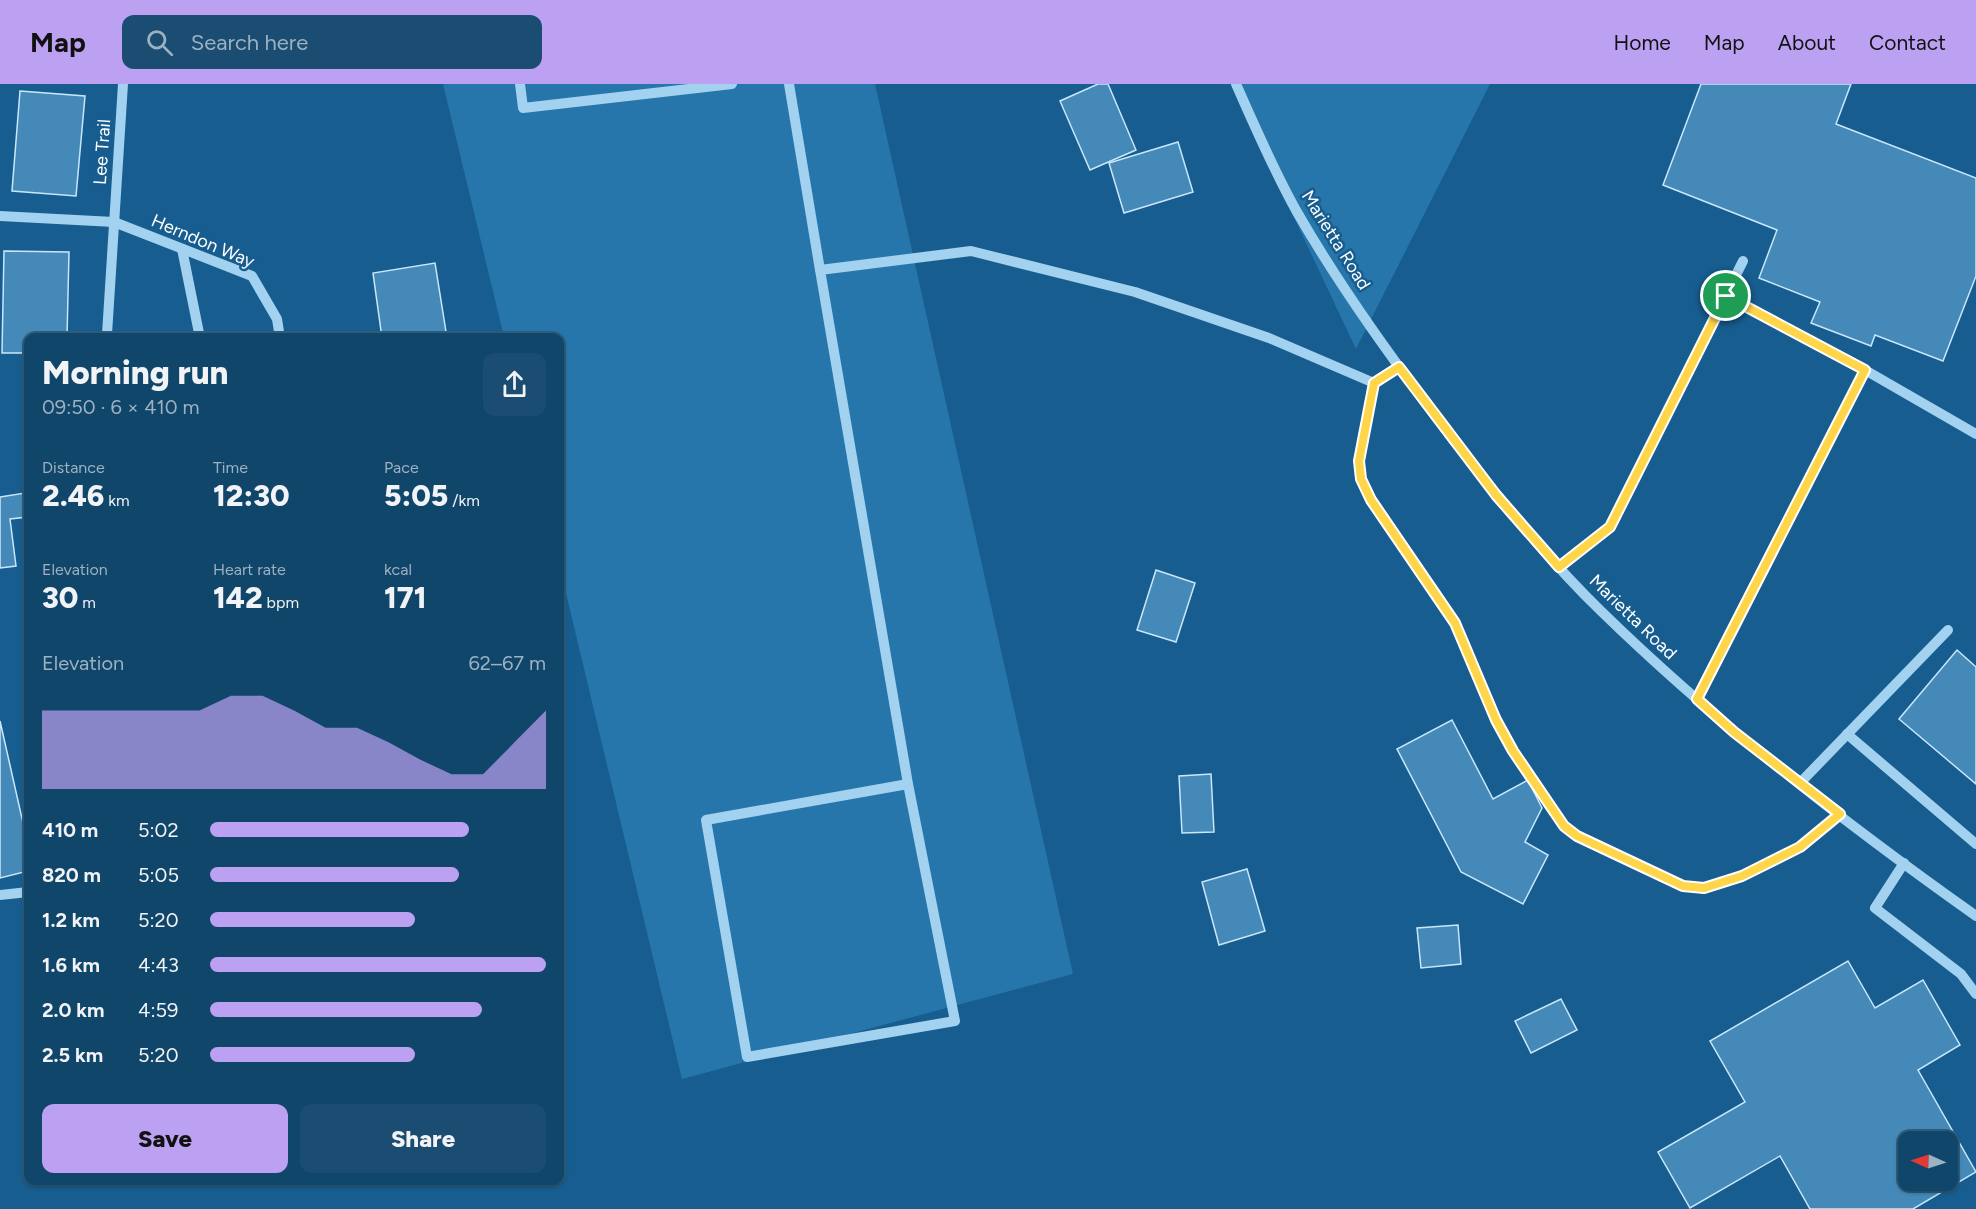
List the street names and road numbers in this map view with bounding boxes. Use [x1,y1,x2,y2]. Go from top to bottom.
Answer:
street label: Lee Trail [89,118,115,186]
street label: Marietta Road [1297,186,1375,294]
street label: Herndon Way [148,209,258,273]
street label: Marietta Road [1585,570,1681,664]

